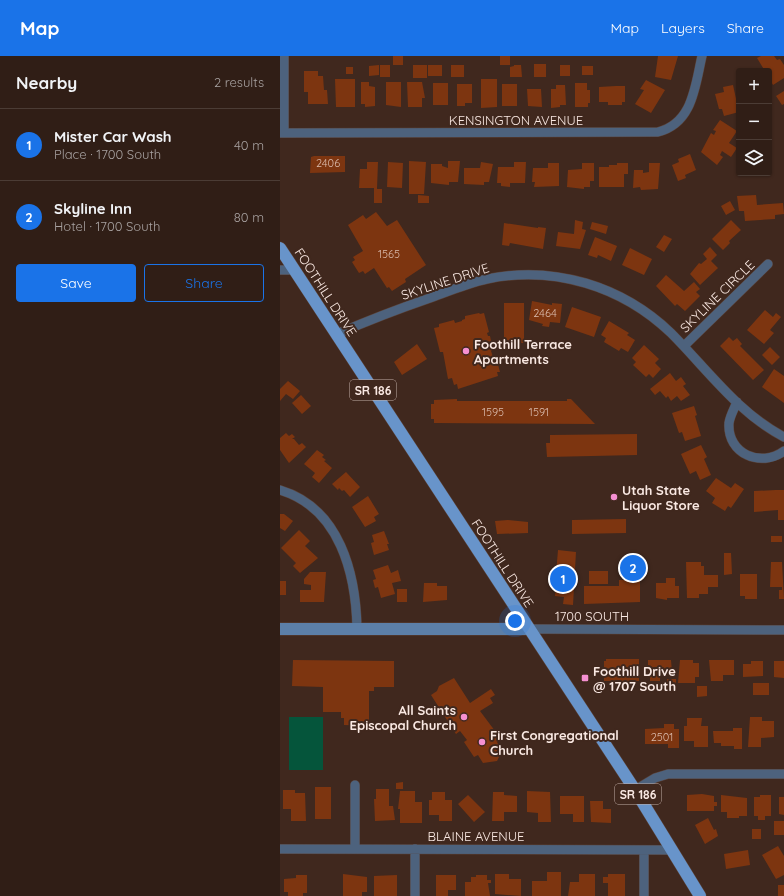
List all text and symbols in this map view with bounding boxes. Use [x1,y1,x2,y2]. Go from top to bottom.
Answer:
text: Map [20,16,59,40]
text: Map [610,19,639,37]
text: Layers [661,19,705,37]
text: Share [727,19,764,37]
map controls [736,68,772,176]
button: + [736,68,772,104]
text: Nearby [16,72,77,93]
text: 2 results [214,74,264,90]
button: − [736,104,772,140]
street label: KENSINGTON AVENUE [449,112,583,128]
text: Mister Car Wash [54,127,172,146]
text: 1 [26,137,32,153]
text: 40 m [234,137,264,153]
button: layers [736,140,772,176]
text: Place · 1700 South [54,146,161,162]
house number: 2406 [316,156,340,170]
text: Skyline Inn [54,199,132,218]
text: 2 [25,209,33,225]
text: 80 m [234,209,264,225]
text: Hotel · 1700 South [54,218,160,234]
street label: FOOTHILL DRIVE [291,245,361,339]
house number: 1565 [378,247,400,261]
street label: SKYLINE CIRCLE [676,256,758,336]
street label: SKYLINE DRIVE [399,259,491,303]
button: Save [16,264,136,302]
button: Share [144,264,264,302]
house number: 2464 [533,306,557,320]
place label: Foothill Terrace Apartments [474,336,572,367]
marker: Foothill Terrace Apartments [461,346,471,356]
road number: SR 186 [350,380,396,400]
house number: 1595 [482,405,504,419]
house number: 1591 [529,405,549,419]
place label: Utah State Liquor Store [622,482,700,513]
marker: Utah State Liquor Store [609,492,619,502]
street label: FOOTHILL DRIVE [468,516,538,610]
pin: 2 [620,553,646,583]
pin: 1 [550,564,576,594]
street label: 1700 SOUTH [555,608,629,624]
your location [505,611,525,631]
place label: Foothill Drive @ 1707 South [593,663,676,694]
marker: Foothill Drive @ 1707 South [580,673,590,683]
place label: All Saints Episcopal Church [350,702,456,733]
marker: All Saints Episcopal Church [459,712,469,722]
place label: First Congregational Church [490,727,619,758]
house number: 2501 [651,730,673,744]
marker: First Congregational Church [477,737,487,747]
road number: SR 186 [615,784,661,804]
street label: BLAINE AVENUE [428,828,524,844]

